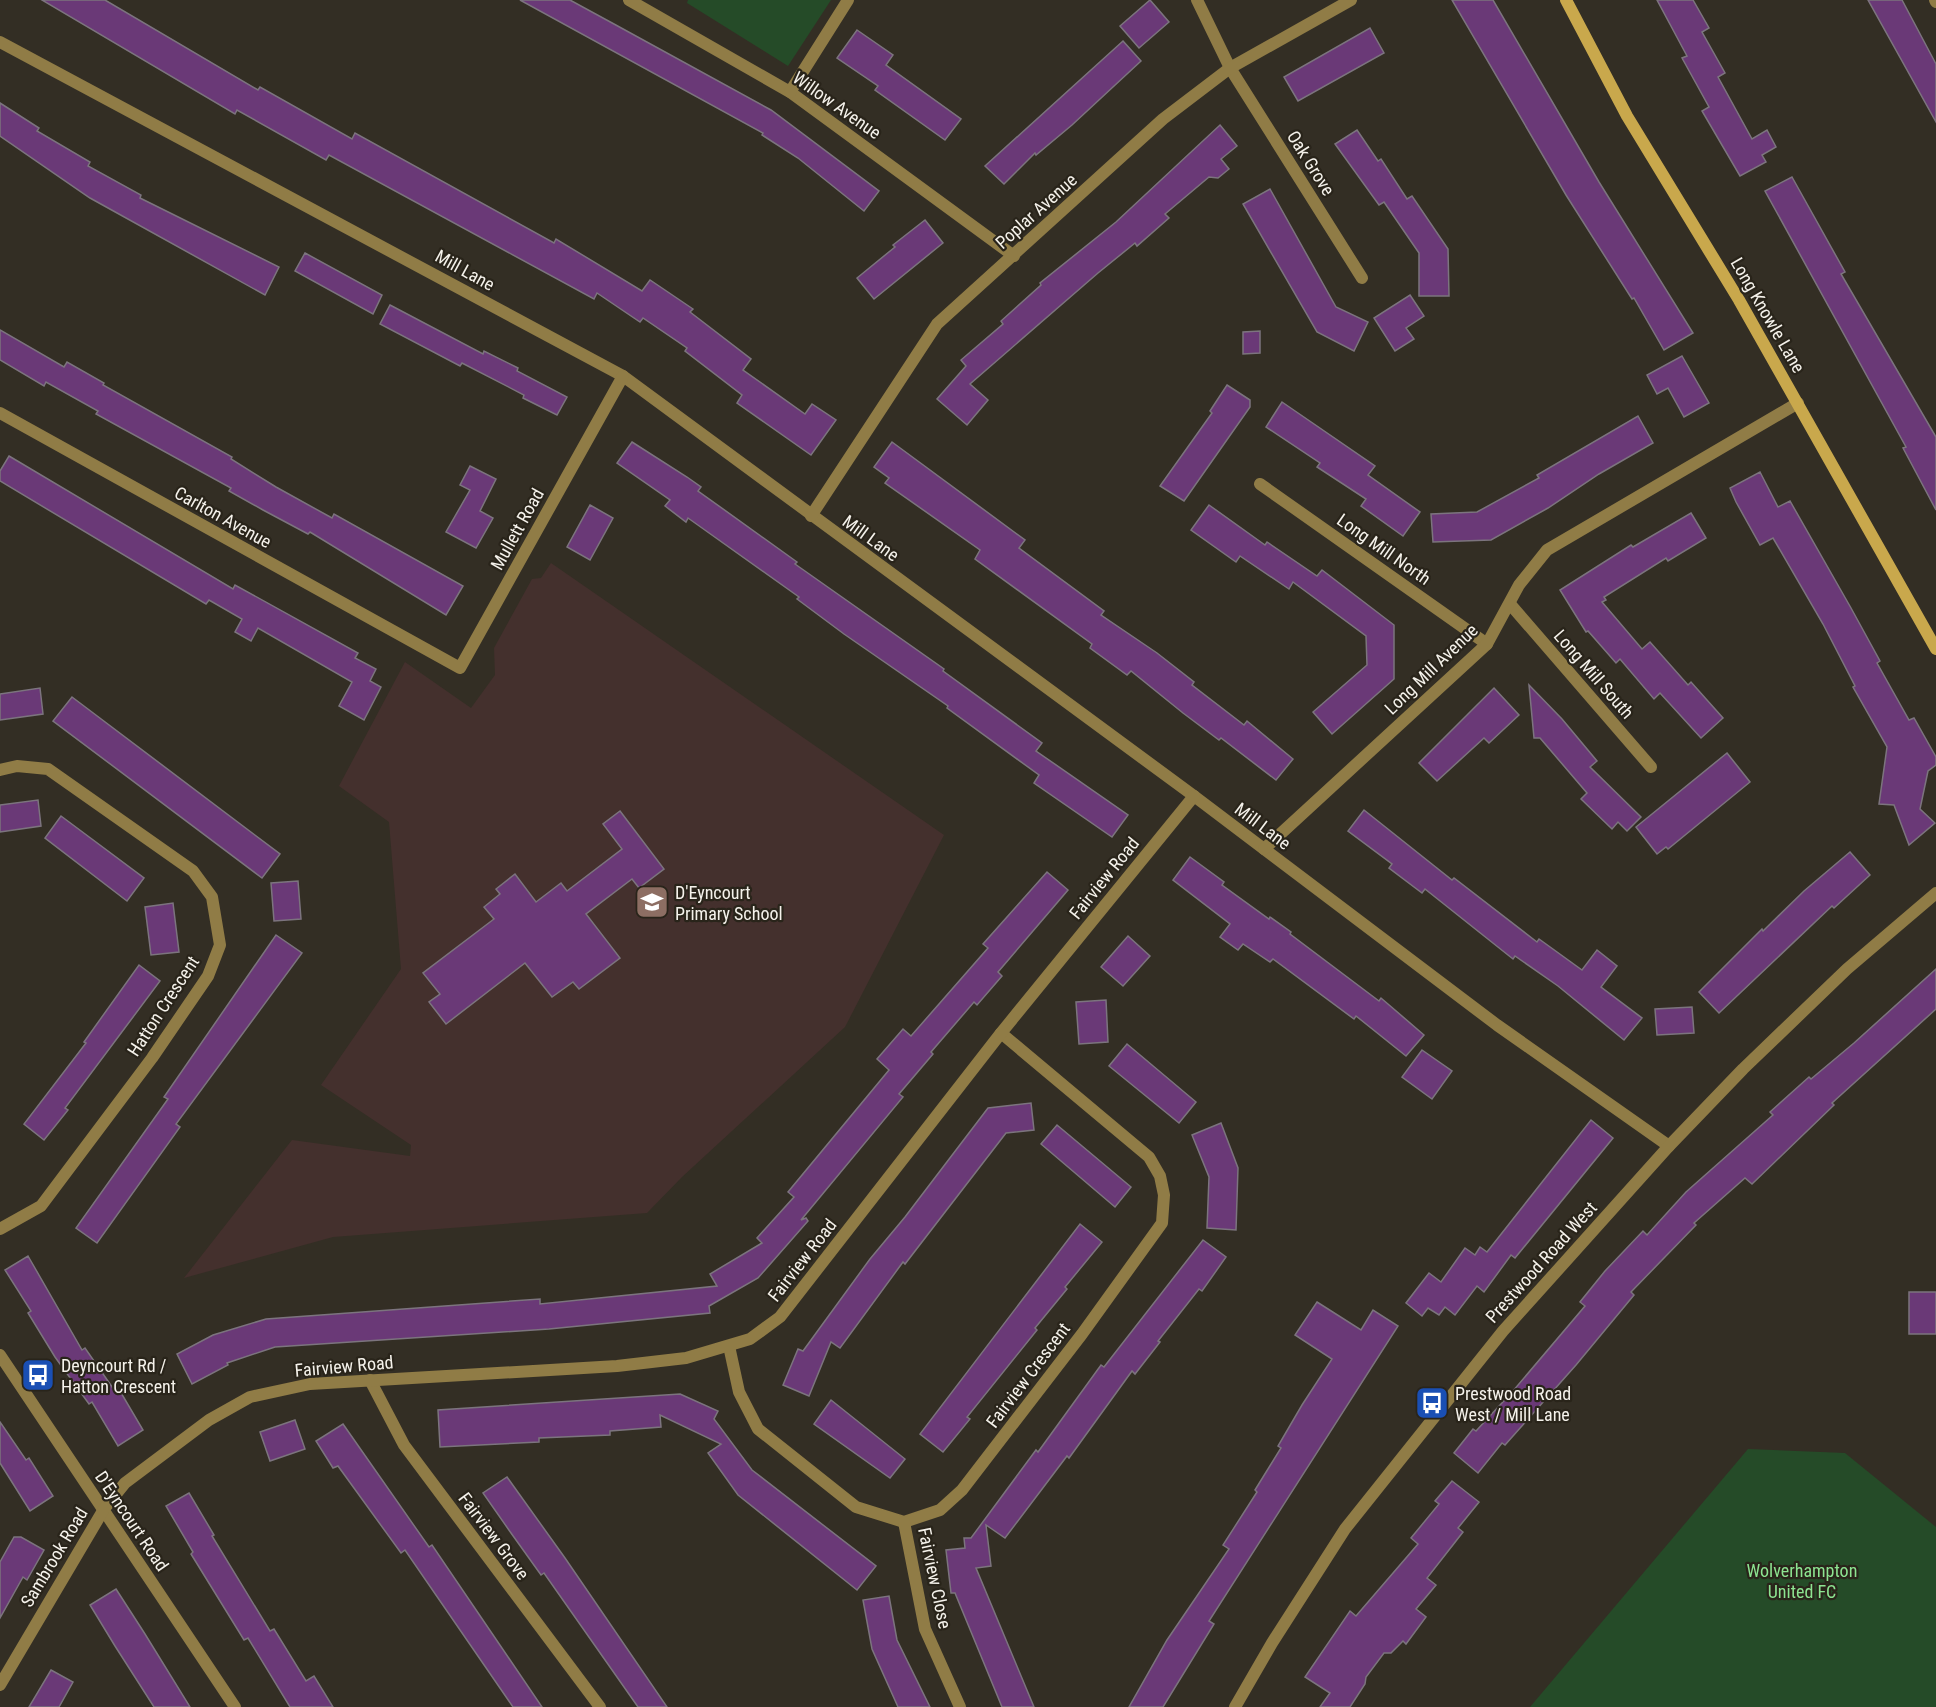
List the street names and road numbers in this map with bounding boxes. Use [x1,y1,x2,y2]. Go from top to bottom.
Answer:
street label: Willow Avenue [789,67,885,143]
street label: Oak Grove [1283,127,1339,199]
street label: Poplar Avenue [991,169,1081,253]
street label: Mill Lane [432,245,498,295]
street label: Long Knowle Lane [1727,254,1809,376]
street label: Carlton Avenue [171,482,275,552]
street label: Mullett Road [486,485,548,573]
street label: Long Mill North [1333,509,1435,589]
street label: Mill Lane [839,511,903,565]
street label: Long Mill Avenue [1380,619,1482,719]
street label: Long Mill South [1550,625,1638,723]
street label: Mill Lane [1231,798,1295,854]
street label: Fairview Road [1065,833,1143,923]
street label: Hatton Crescent [123,952,203,1060]
street label: Prestwood Road West [1481,1197,1601,1327]
street label: Fairview Road [763,1215,841,1305]
street label: Fairview Crescent [982,1318,1074,1432]
street label: Fairview Road [294,1351,394,1381]
street label: D'Eyncourt Road [91,1467,173,1575]
street label: Fairview Grove [454,1488,534,1584]
street label: Sambrook Road [16,1504,92,1610]
street label: Fairview Close [914,1526,956,1630]

